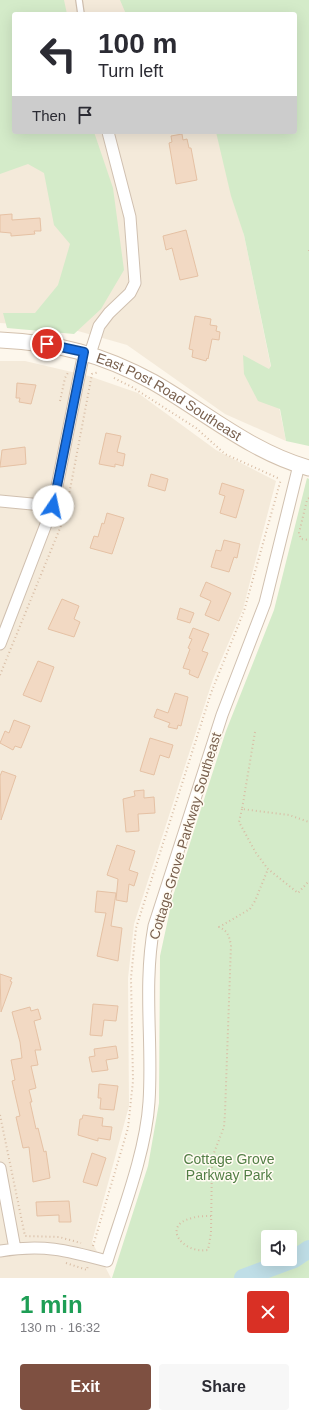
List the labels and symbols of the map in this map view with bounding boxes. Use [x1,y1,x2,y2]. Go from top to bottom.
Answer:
pin [30,327,64,361]
street label: East Post Road Southeast [94,349,244,444]
position arrow [32,485,74,527]
street label: Cottage Grove Parkway Southeast [146,730,224,941]
park label: Cottage Grove Parkway Park [183,1151,275,1183]

